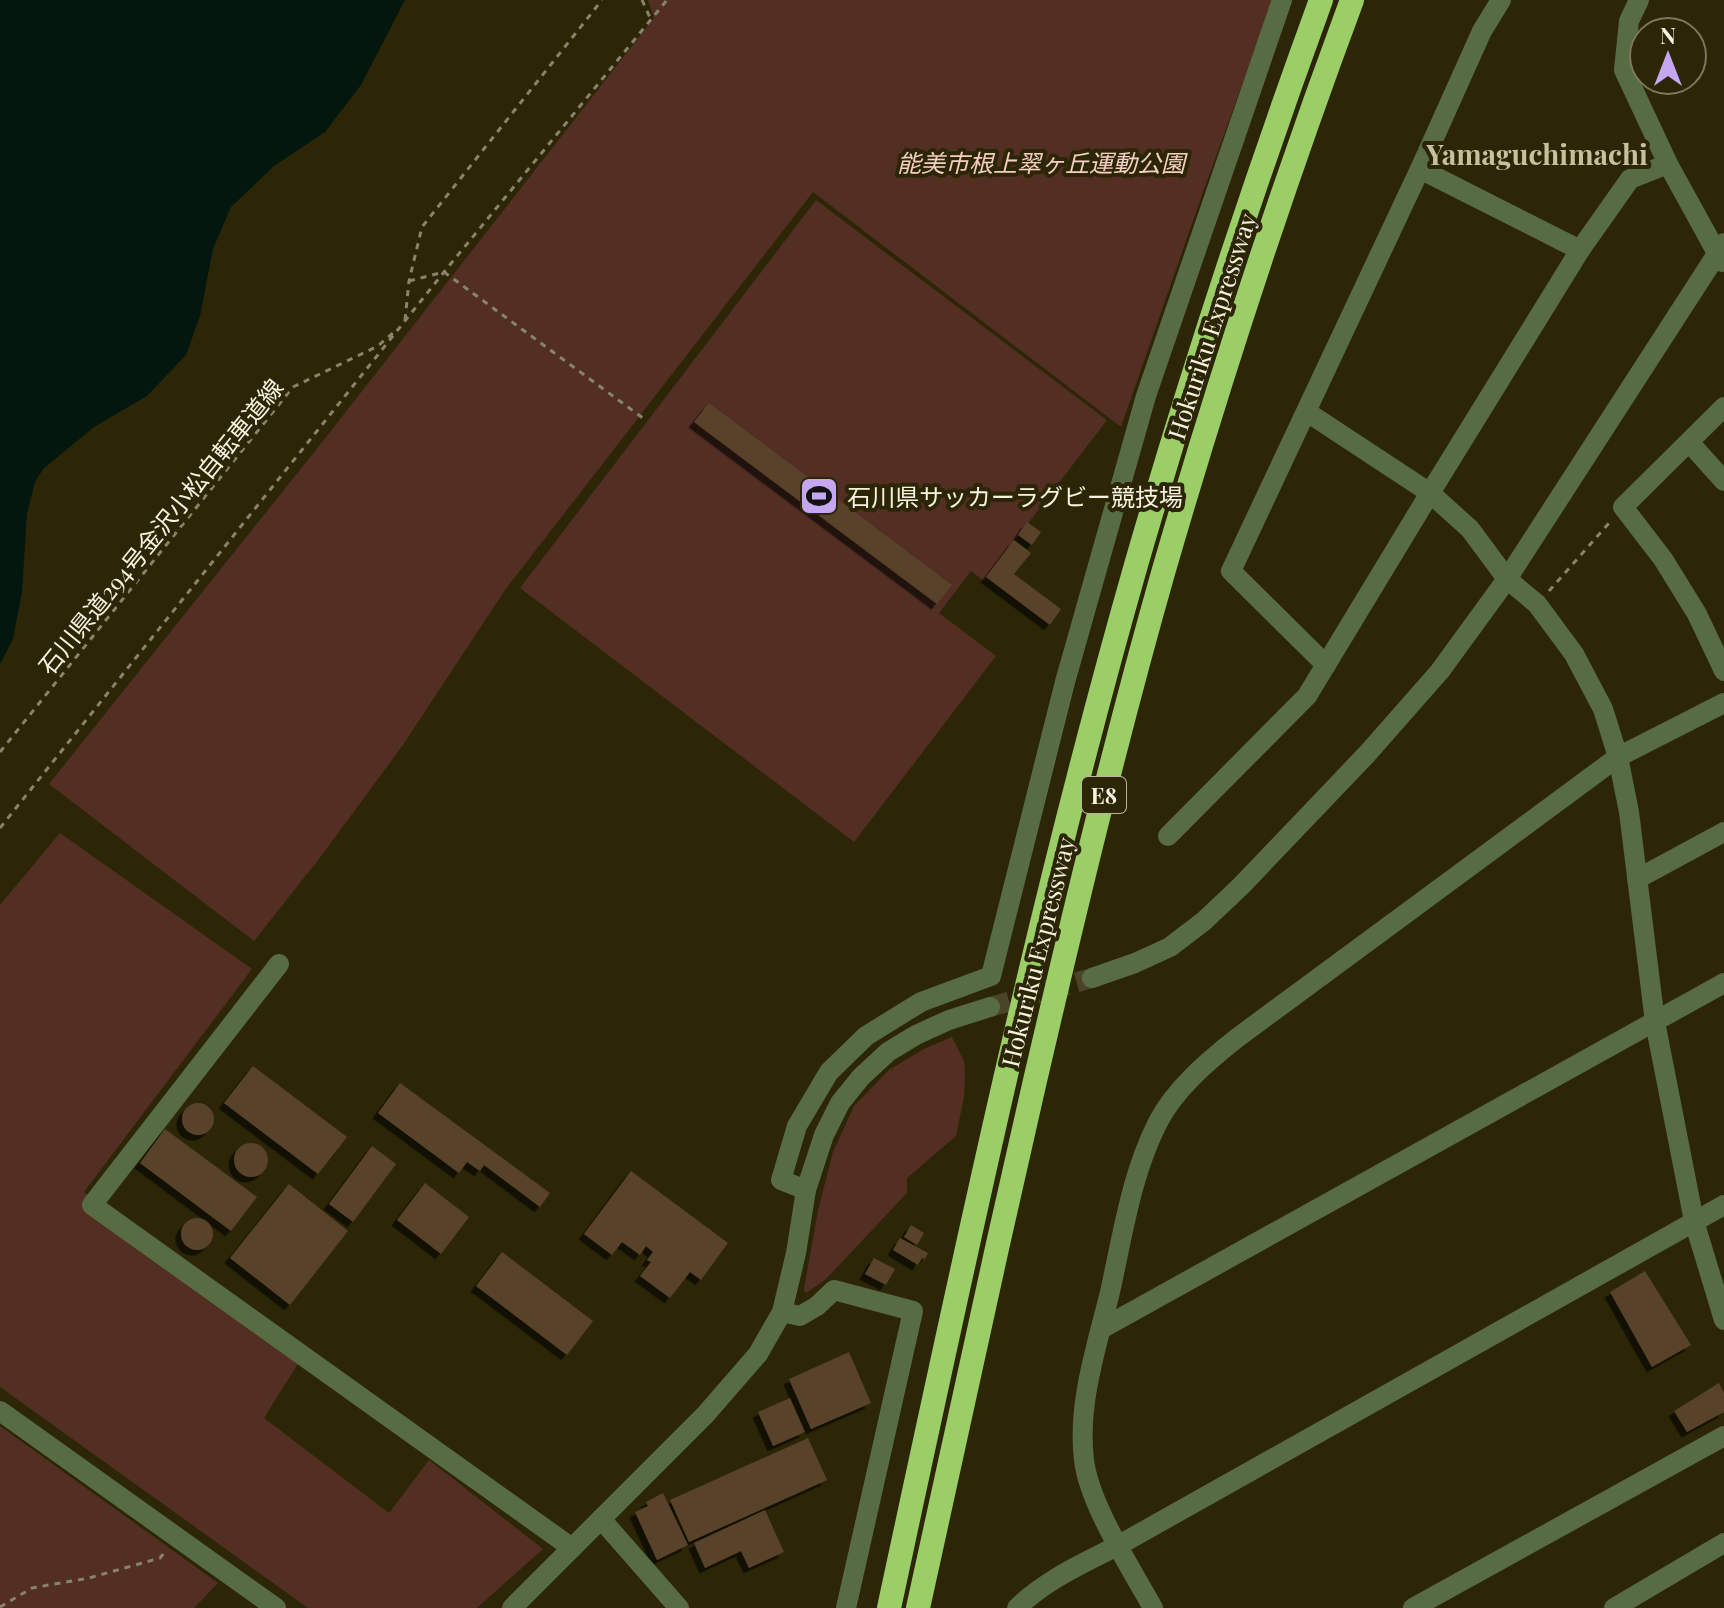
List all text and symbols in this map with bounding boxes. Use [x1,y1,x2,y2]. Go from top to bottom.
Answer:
north arrow [1628,16,1708,96]
text: N [1660,20,1676,50]
district label: Yamaguchimachi [1425,135,1648,172]
park label: 能美市根上翠ヶ丘運動公園 [897,146,1188,178]
street label: Hokuriku Expressway [1159,209,1263,443]
street label: 石川県道294号金沢小松自転車道線 [31,372,289,680]
sports icon: 石川県サッカーラグビー競技場 [798,475,840,517]
place label: 石川県サッカーラグビー競技場 [847,480,1183,512]
road number: E8 [1082,777,1126,813]
street label: Hokuriku Expressway [993,834,1081,1070]

